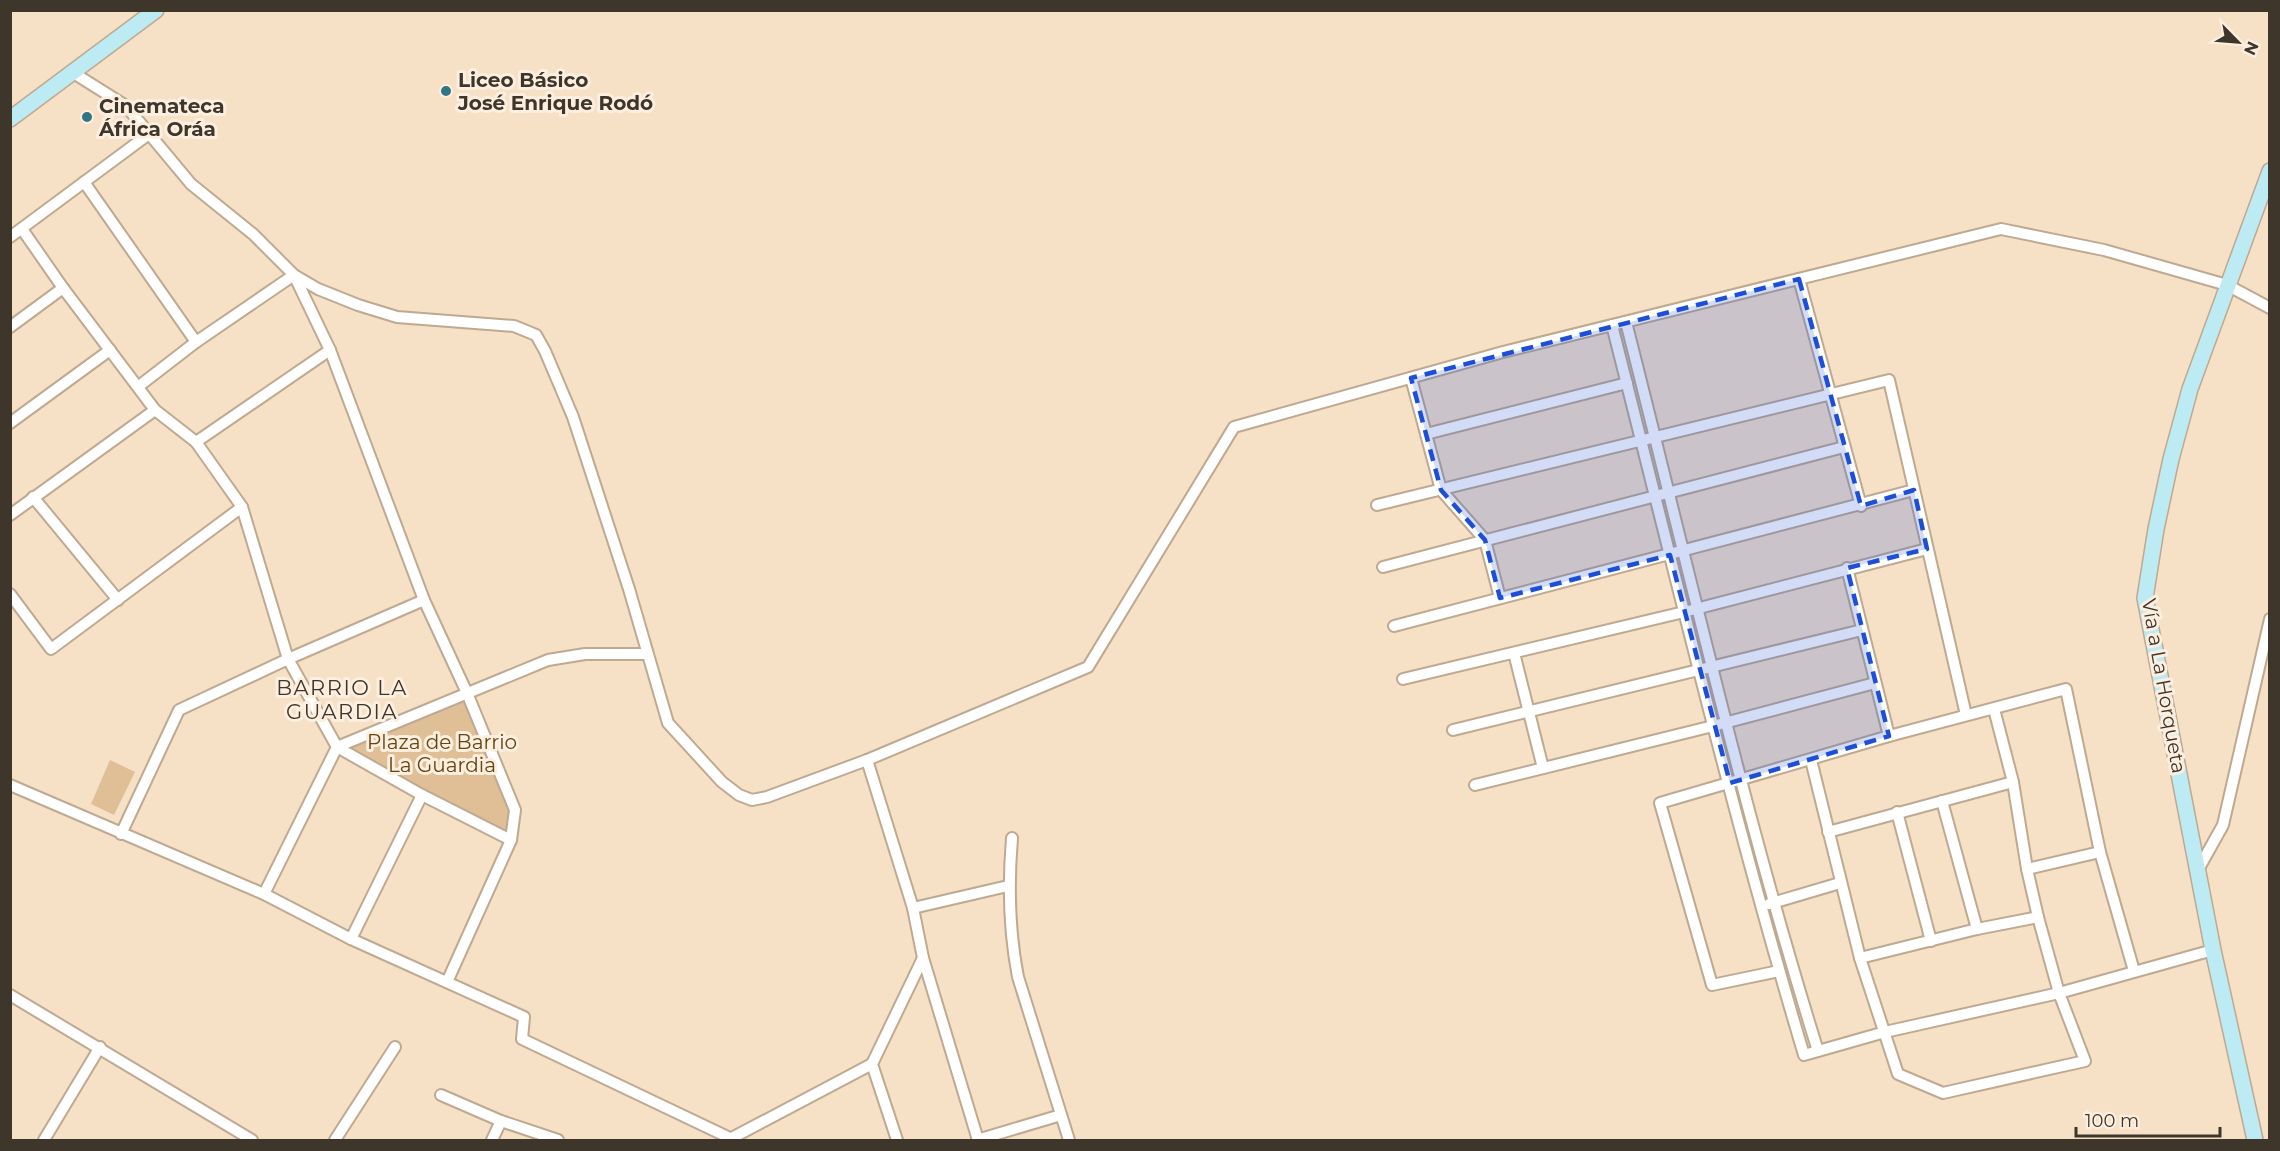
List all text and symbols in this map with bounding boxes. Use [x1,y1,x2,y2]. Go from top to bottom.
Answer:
north arrow [2208,12,2268,72]
text: N [2240,38,2262,58]
place label: Liceo Básico José Enrique Rodó [457,68,653,115]
marker: Liceo Básico José Enrique Rodó [439,84,453,98]
place label: Cinemateca África Oráa [98,94,224,141]
marker: Cinemateca África Oráa [80,110,94,124]
street label: Vía a La Horqueta [2137,597,2191,775]
district label: BARRIO LA GUARDIA [276,675,408,724]
park label: Plaza de Barrio La Guardia [367,730,517,777]
scale bar [2076,1100,2220,1138]
text: 100 m [2085,1110,2139,1132]

